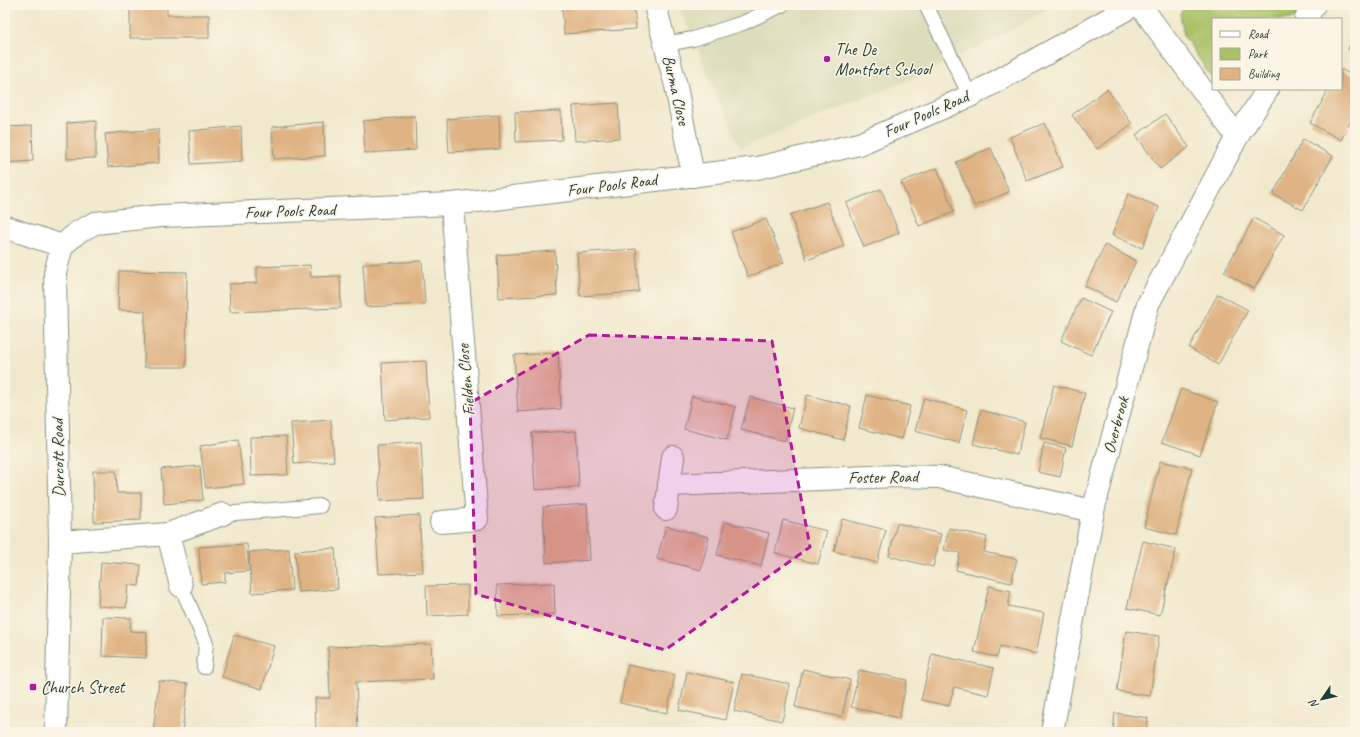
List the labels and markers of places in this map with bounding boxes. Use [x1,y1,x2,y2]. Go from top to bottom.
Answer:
place label: The De Montfort School [835,39,934,80]
marker: The De Montfort School [822,54,832,64]
place label: Church Street [41,677,127,698]
marker: Church Street [28,682,38,692]

